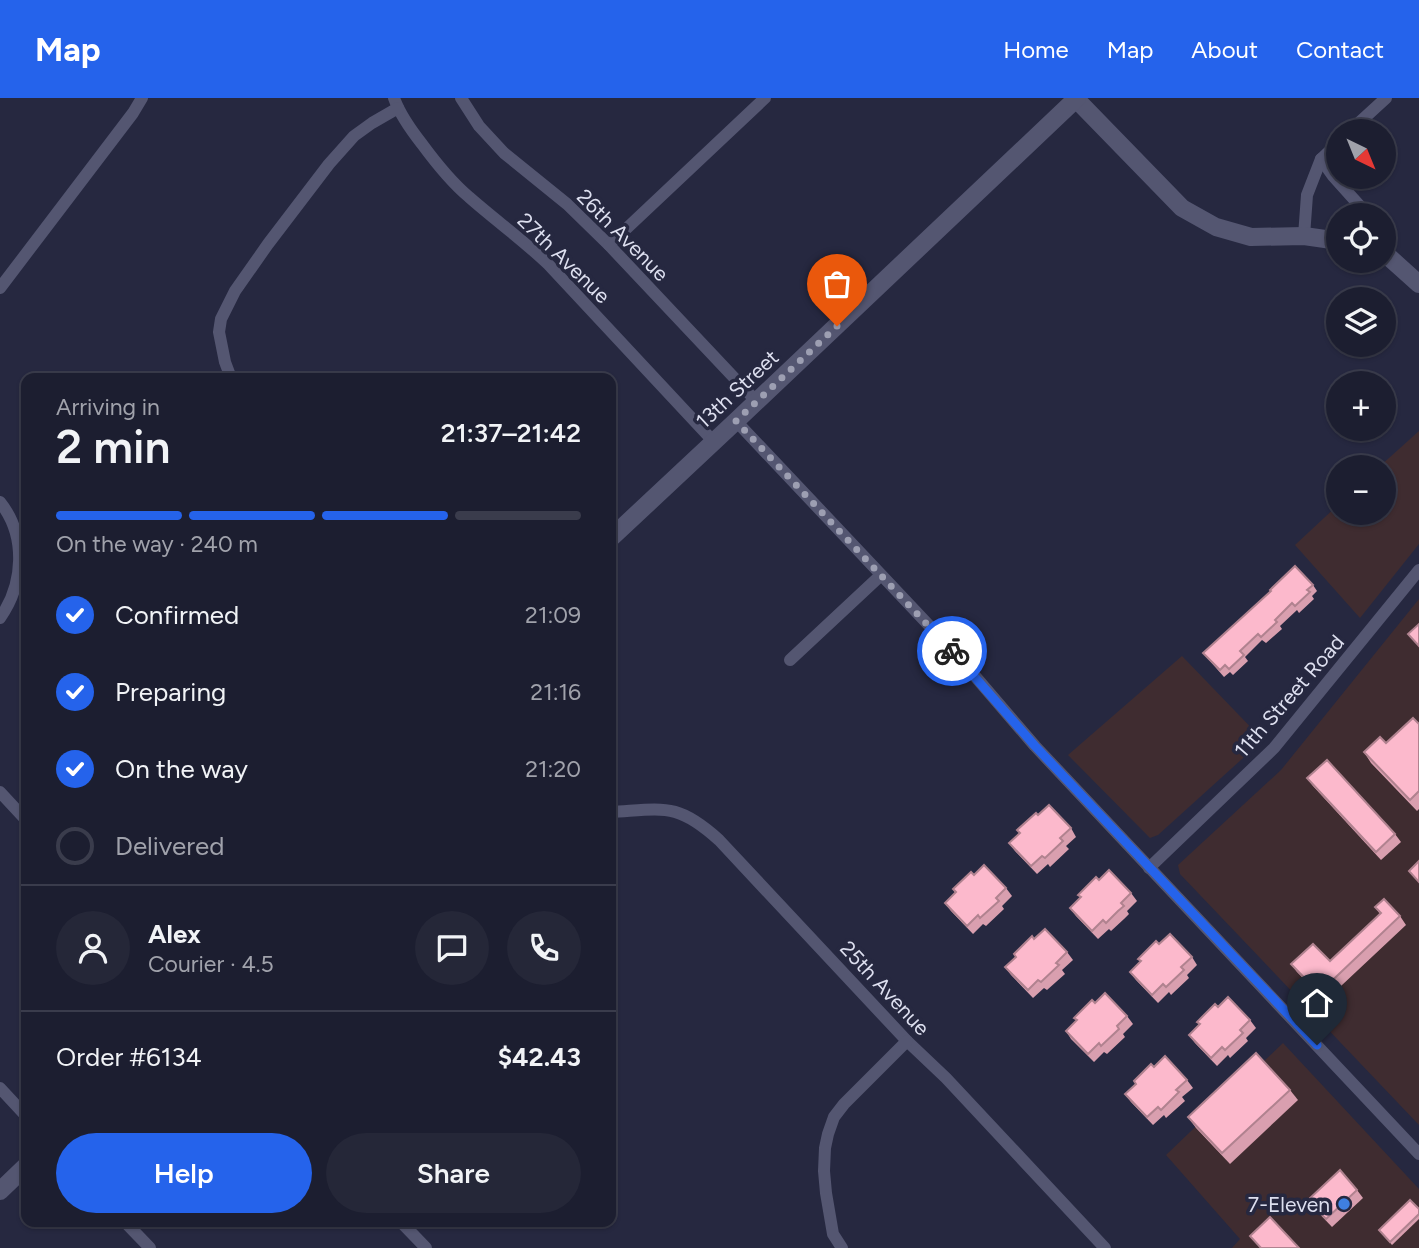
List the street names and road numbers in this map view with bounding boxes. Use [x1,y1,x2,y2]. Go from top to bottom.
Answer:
street label: 26th Avenue [572,184,674,286]
street label: 27th Avenue [513,208,615,308]
street label: 13th Street [691,344,784,434]
street label: 11th Street Road [1229,629,1349,763]
street label: 25th Avenue [835,936,935,1040]

